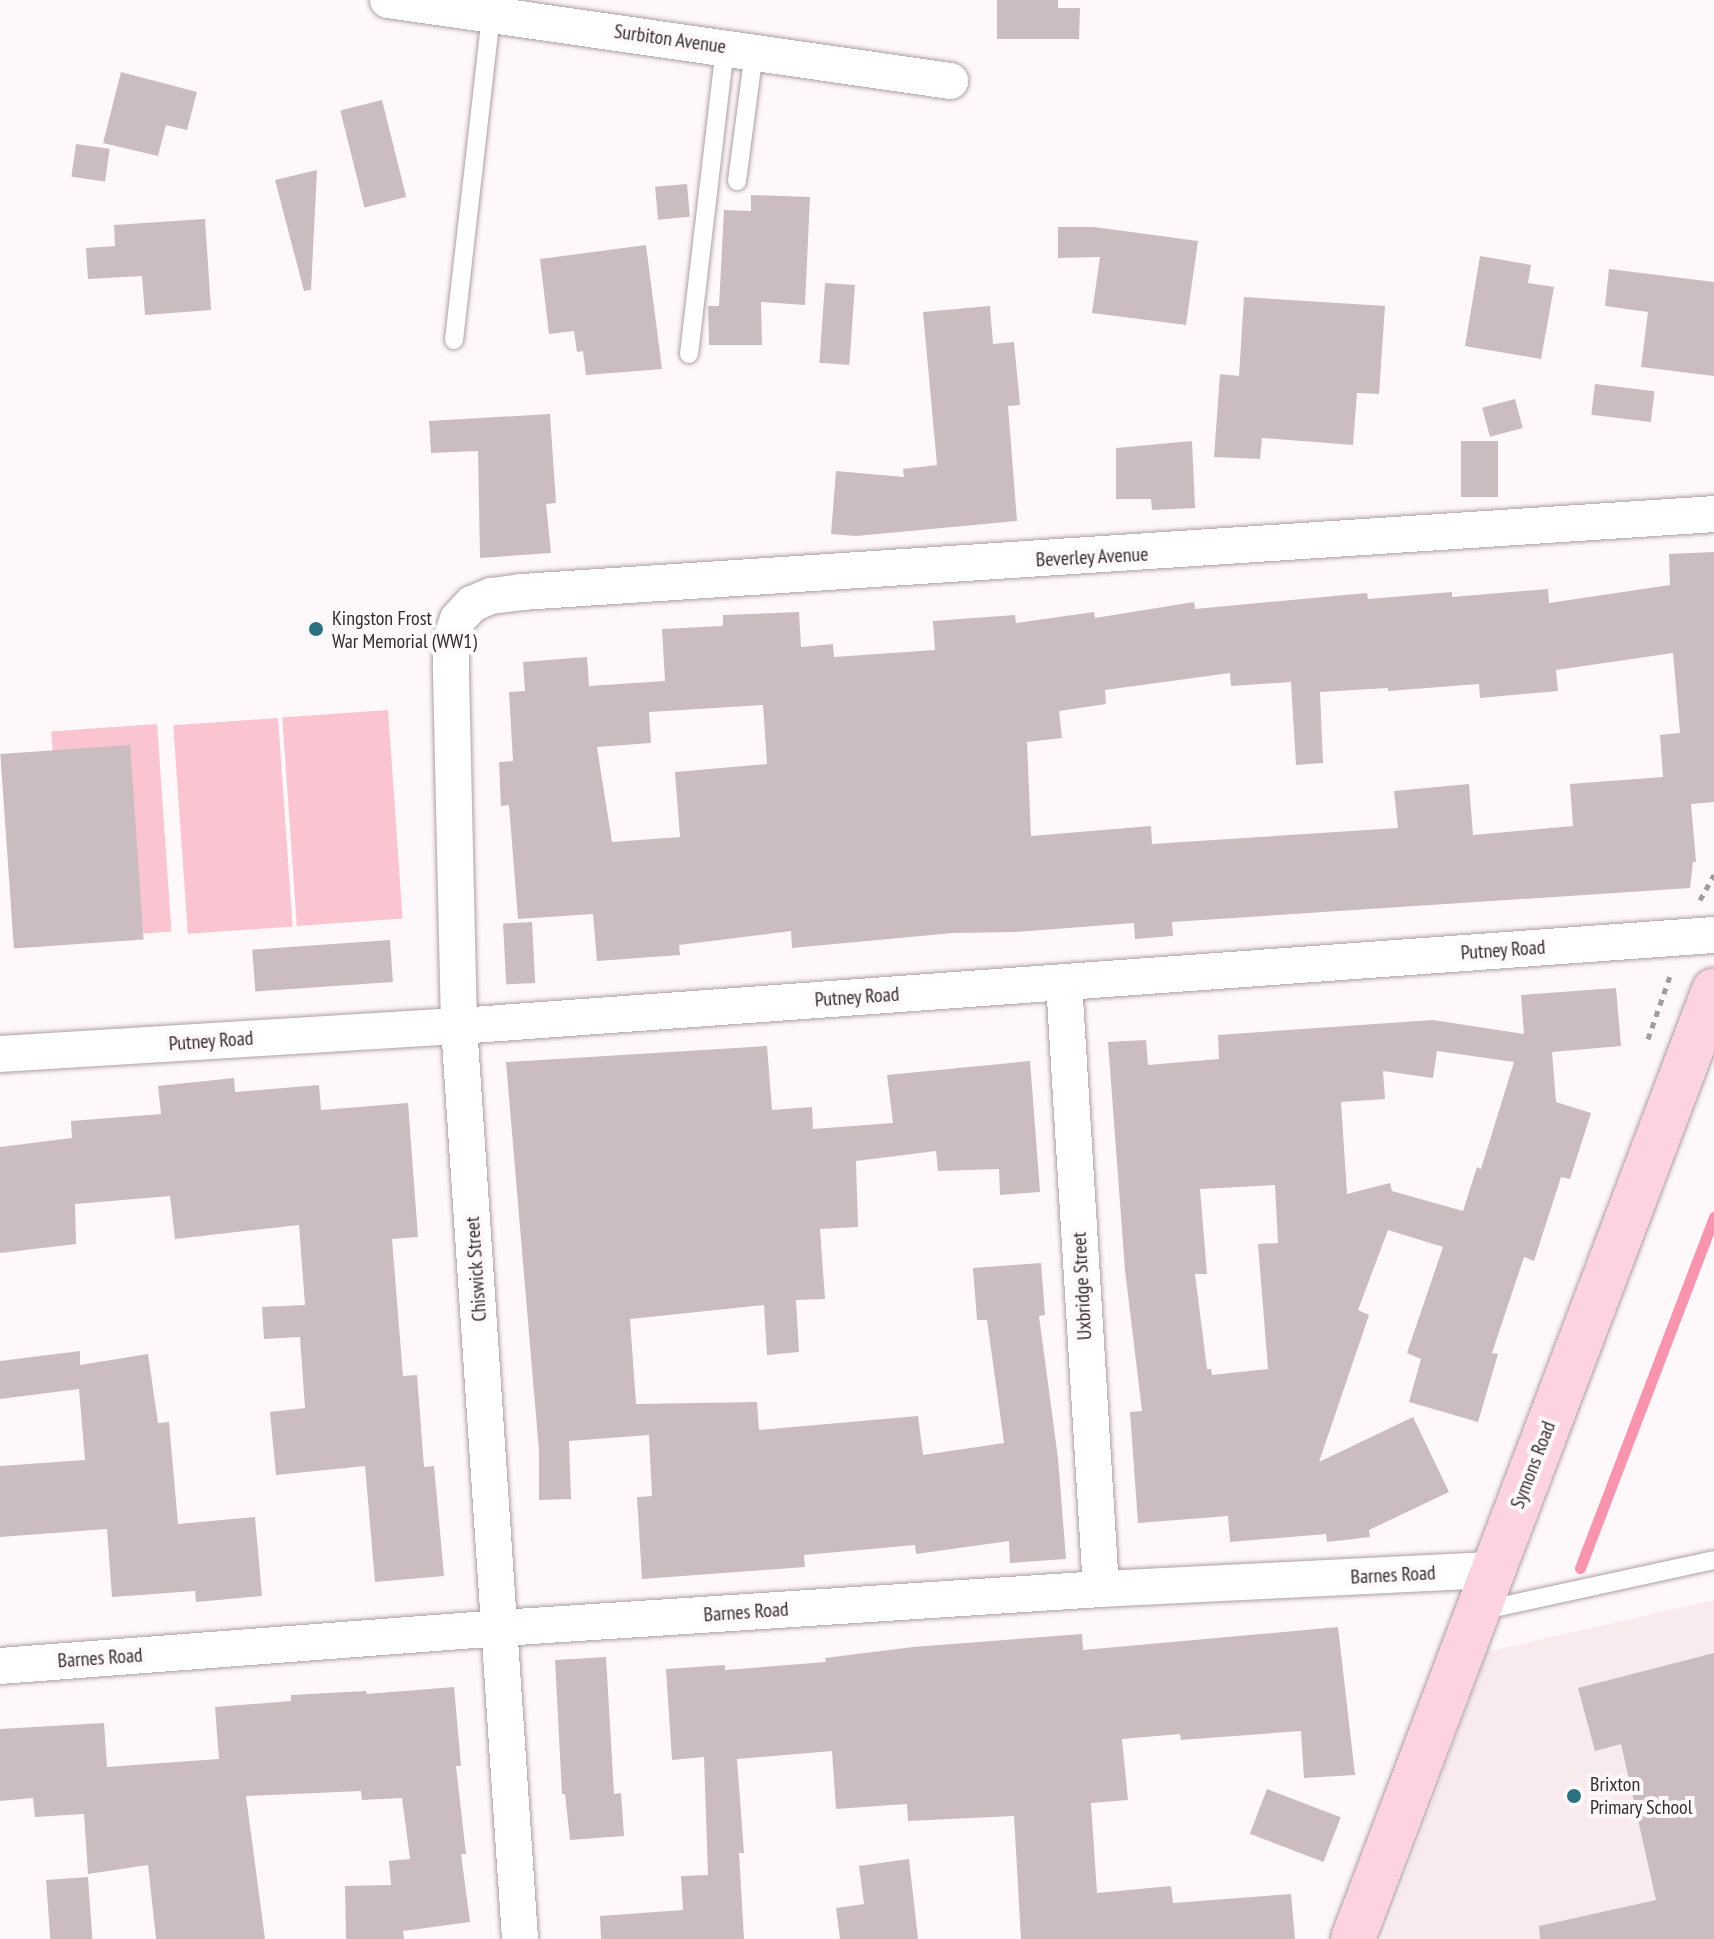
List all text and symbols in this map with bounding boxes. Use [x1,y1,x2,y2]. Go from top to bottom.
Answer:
street label: Surbiton Avenue [612,19,728,59]
street label: Beverley Avenue [1035,542,1149,572]
place label: Kingston Frost War Memorial (WW1) [332,606,477,653]
marker: Kingston Frost War Memorial (WW1) [307,620,325,638]
street label: Putney Road [1460,935,1546,965]
street label: Putney Road [814,982,900,1012]
street label: Putney Road [168,1026,254,1056]
street label: Chiswick Street [460,1215,492,1323]
street label: Uxbridge Street [1067,1231,1097,1341]
street label: Symons Road [1505,1418,1561,1512]
street label: Barnes Road [1350,1561,1436,1589]
street label: Barnes Road [703,1597,789,1627]
street label: Barnes Road [57,1643,143,1673]
place label: Brixton Primary School [1590,1772,1693,1819]
marker: Brixton Primary School [1565,1787,1583,1805]

